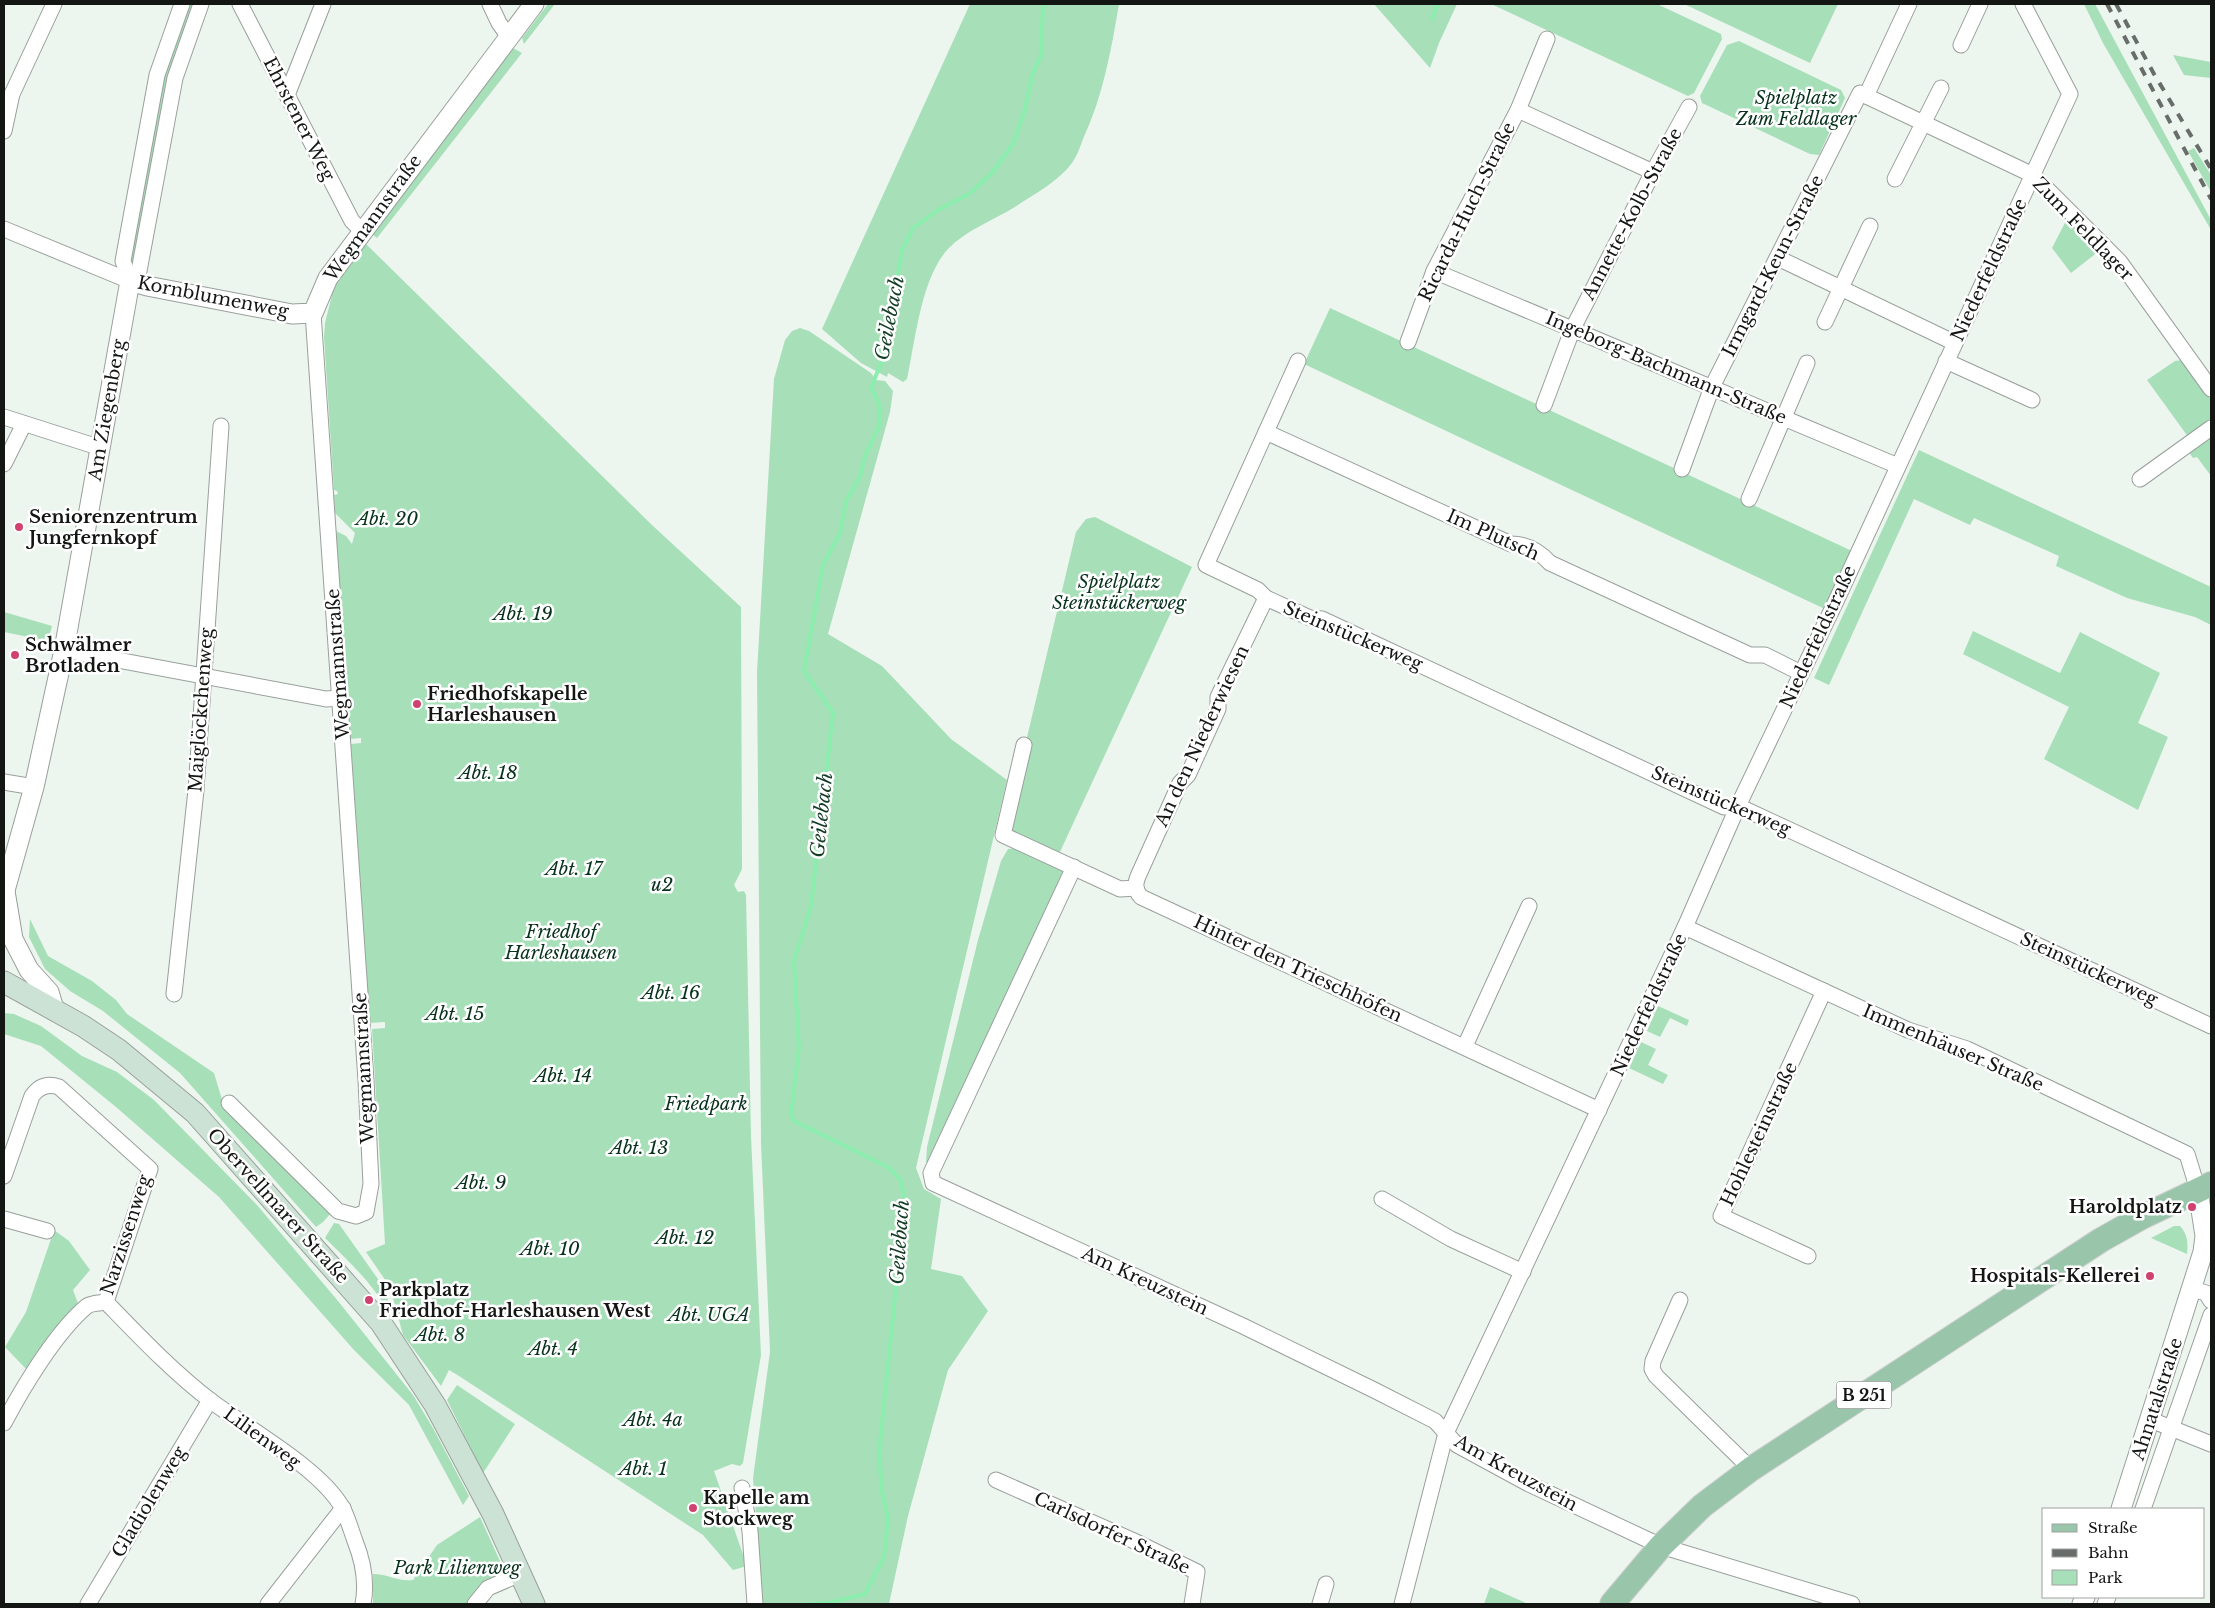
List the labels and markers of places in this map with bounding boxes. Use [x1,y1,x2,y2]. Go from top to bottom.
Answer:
place label: Seniorenzentrum Jungfernkopf [25,506,198,549]
marker: Seniorenzentrum Jungfernkopf [13,521,25,533]
place label: Schwälmer Brotladen [25,634,131,677]
marker: Schwälmer Brotladen [9,649,21,661]
place label: Friedhofskapelle Harleshausen [427,683,588,726]
marker: Friedhofskapelle Harleshausen [411,698,423,710]
place label: Haroldplatz [2069,1196,2182,1218]
marker: Haroldplatz [2186,1201,2198,1213]
place label: Hospitals-Kellerei [1970,1265,2141,1287]
marker: Hospitals-Kellerei [2144,1270,2156,1282]
place label: Parkplatz Friedhof-Harleshausen West [379,1279,650,1322]
marker: Parkplatz Friedhof-Harleshausen West [363,1294,375,1306]
place label: Kapelle am Stockweg [703,1487,810,1530]
marker: Kapelle am Stockweg [687,1502,699,1514]

